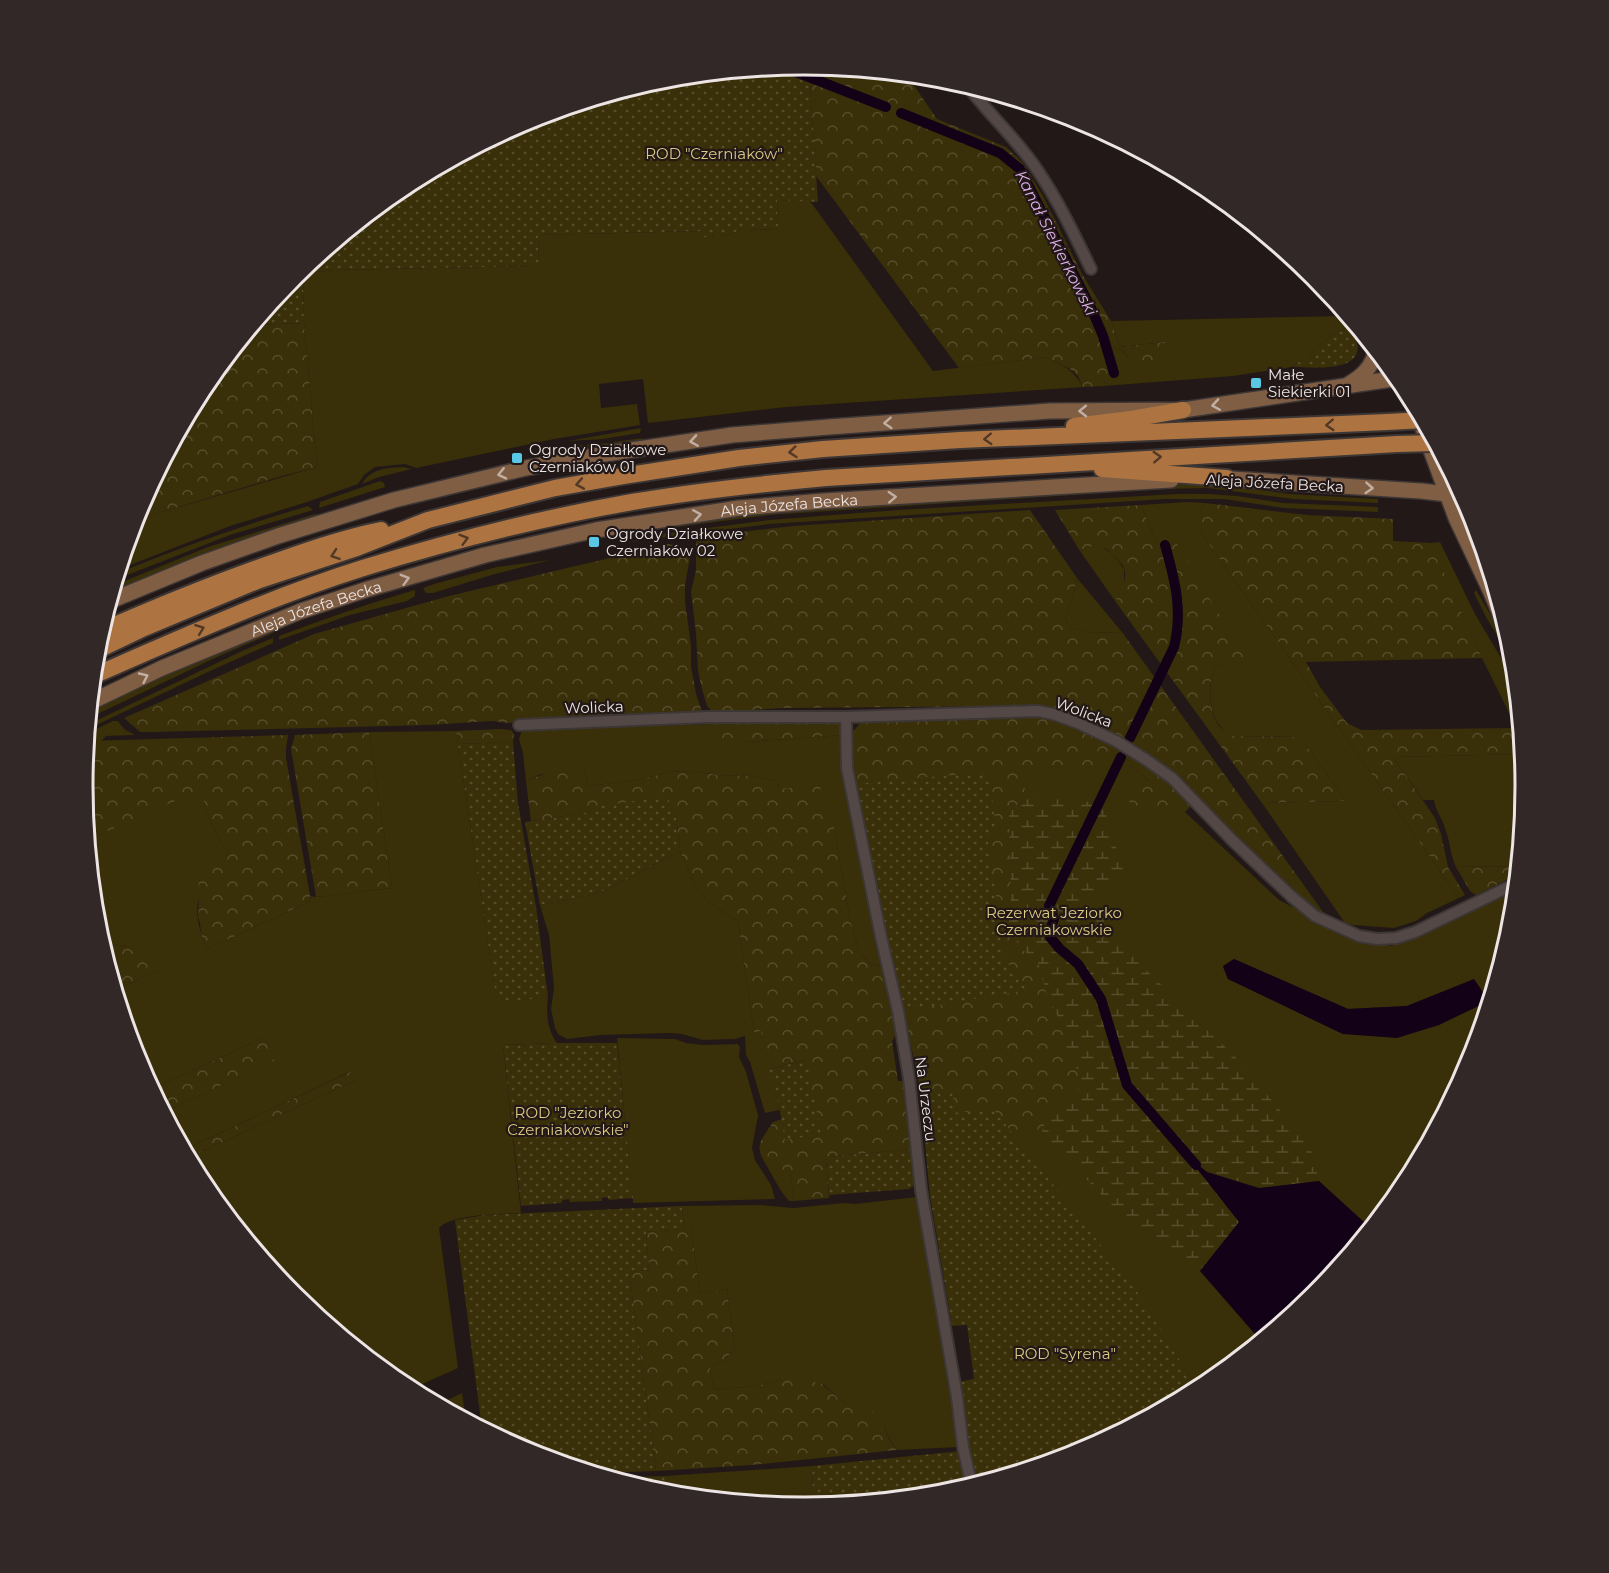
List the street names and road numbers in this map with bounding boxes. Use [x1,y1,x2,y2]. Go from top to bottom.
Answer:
street label: Aleja Józefa Becka [1206,470,1344,496]
street label: Aleja Józefa Becka [719,489,859,520]
street label: Aleja Józefa Becka [247,576,384,640]
street label: Wolicka [1053,693,1115,731]
street label: Wolicka [564,696,624,718]
street label: Na Urzeczu [911,1055,941,1143]

